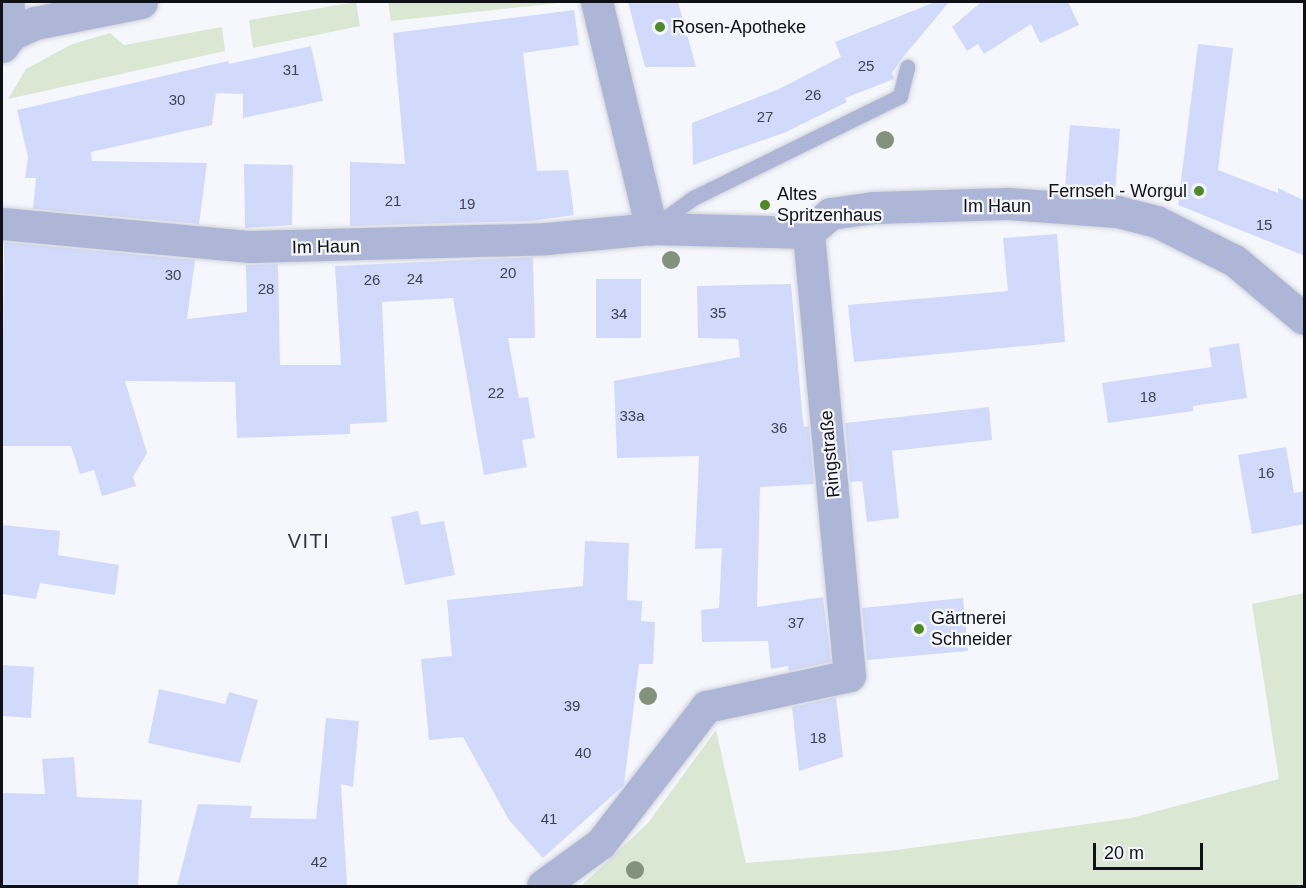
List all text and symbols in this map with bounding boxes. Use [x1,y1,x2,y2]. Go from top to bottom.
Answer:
place label: Rosen-Apotheke [672,16,806,38]
marker: Rosen-Apotheke [653,20,667,34]
house number: 25 [858,57,874,75]
house number: 31 [283,61,299,79]
house number: 26 [805,86,821,104]
house number: 30 [169,91,185,109]
house number: 27 [757,108,773,126]
place label: Fernseh - Worgul [1048,180,1187,202]
place label: Altes Spritzenhaus [777,184,882,226]
marker: Fernseh - Worgul [1192,184,1206,198]
house number: 21 [385,192,401,210]
house number: 19 [459,195,475,213]
street label: Im Haun [963,195,1031,217]
marker: Altes Spritzenhaus [758,198,772,212]
house number: 15 [1256,216,1272,234]
street label: Im Haun [292,236,360,258]
house number: 20 [500,264,516,282]
house number: 30 [165,266,181,284]
house number: 24 [407,270,423,288]
house number: 26 [364,271,380,289]
house number: 28 [258,280,274,298]
house number: 35 [710,304,726,322]
house number: 34 [611,305,627,323]
house number: 22 [488,384,504,402]
house number: 18 [1140,388,1156,406]
house number: 33a [619,407,645,425]
street label: Ringstraße [815,409,845,499]
house number: 36 [771,419,787,437]
house number: 16 [1258,464,1274,482]
district label: VITI [288,529,330,553]
place label: Gärtnerei Schneider [931,608,1012,650]
house number: 37 [788,614,804,632]
marker: Gärtnerei Schneider [912,622,926,636]
house number: 39 [564,697,580,715]
house number: 18 [810,729,826,747]
house number: 40 [575,744,591,762]
house number: 41 [541,810,557,828]
scale bar [1096,831,1206,869]
text: 20 m [1104,843,1144,863]
house number: 42 [311,853,327,871]

